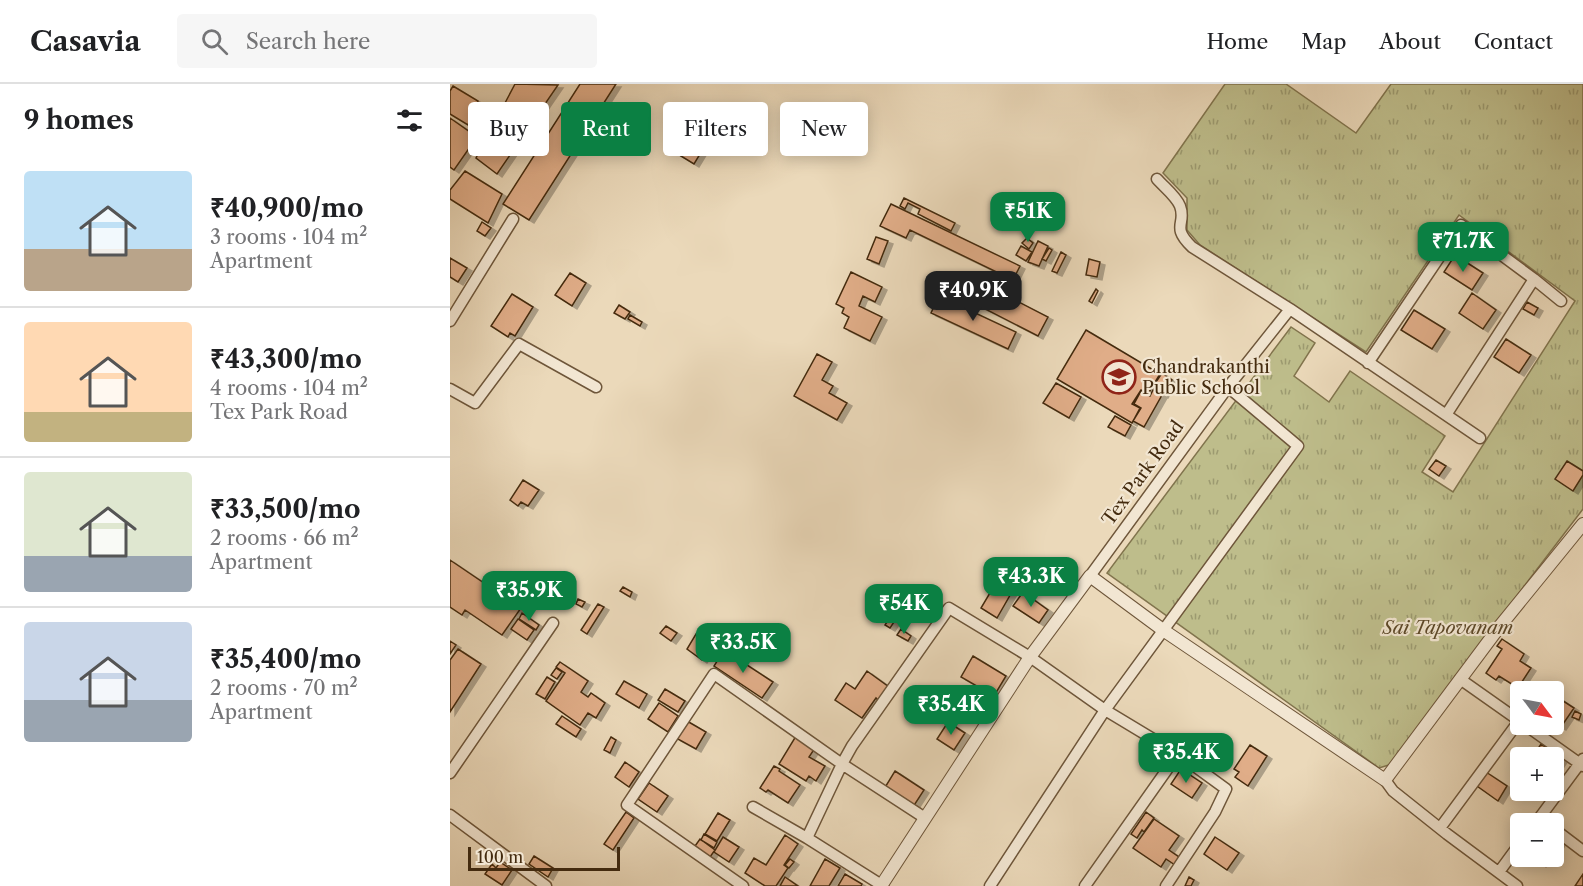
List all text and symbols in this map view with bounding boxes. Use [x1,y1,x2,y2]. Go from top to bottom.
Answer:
search box [177,14,597,68]
text: Casavia [30,24,141,58]
icon: search [198,25,231,58]
text: Search here [246,28,370,55]
text: Home [1207,29,1268,54]
text: Map [1301,29,1346,54]
text: About [1379,29,1441,54]
text: Contact [1474,29,1553,54]
chip: Buy [468,102,549,156]
chip: Rent [561,102,651,156]
chip: Filters [663,102,768,156]
chip: New [780,102,868,156]
text: 9 homes [24,104,134,136]
icon: filters [393,104,426,137]
text: ₹40,900/mo [210,192,363,224]
pin: ₹51K [992,192,1064,243]
icon: home [72,195,144,267]
text: ₹51K [1004,199,1052,223]
pin: ₹71.7K [1414,222,1512,273]
text: 3 rooms · 104 m² [210,225,367,249]
text: ₹71.7K [1432,229,1494,253]
text: Apartment [210,249,313,273]
pin: ₹40.9K [924,271,1022,322]
text: ₹40.9K [939,278,1007,302]
text: ₹43,300/mo [210,343,362,375]
icon: home [72,346,144,418]
place label: Chandrakanthi Public School [1142,356,1270,399]
school or university icon: Chandrakanthi Public School [1101,359,1137,395]
text: 4 rooms · 104 m² [210,376,368,400]
text: Tex Park Road [210,400,348,424]
street label: Tex Park Road [1098,416,1188,530]
text: ₹33,500/mo [210,493,361,525]
icon: home [72,496,144,568]
text: 2 rooms · 66 m² [210,526,359,550]
text: Apartment [210,550,313,574]
pin: ₹43.3K [982,557,1080,608]
text: ₹43.3K [997,564,1065,588]
pin: ₹35.9K [480,571,578,622]
text: ₹35.9K [496,578,562,602]
pin: ₹54K [868,584,940,635]
text: ₹54K [879,591,929,615]
park label: Sai Tapovanam [1382,617,1513,639]
pin: ₹33.5K [694,623,792,674]
text: ₹33.5K [710,630,776,654]
text: ₹35,400/mo [210,643,361,675]
icon: home [72,646,144,718]
text: 2 rooms · 70 m² [210,676,358,700]
north arrow [1510,681,1564,735]
map controls [1510,681,1564,867]
pin: ₹35.4K [902,685,1000,736]
text: ₹35.4K [917,692,985,716]
text: Apartment [210,700,313,724]
pin: ₹35.4K [1137,733,1235,784]
text: ₹35.4K [1152,740,1220,764]
button: + [1510,747,1564,801]
button: − [1510,813,1564,867]
scale bar [468,844,620,872]
text: 100 m [477,847,523,867]

